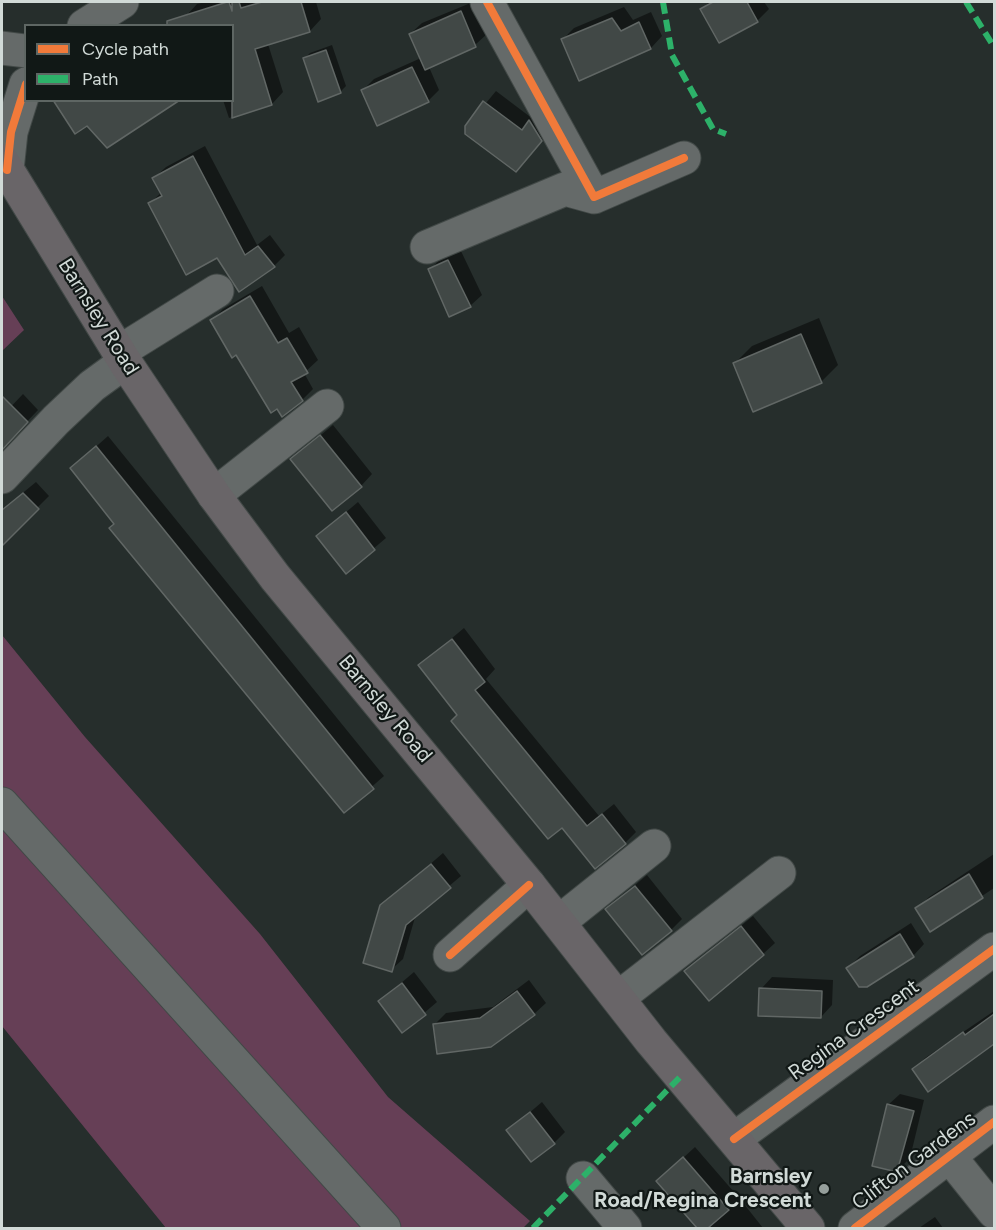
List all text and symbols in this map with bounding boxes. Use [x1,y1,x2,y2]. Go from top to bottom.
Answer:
legend [24,24,234,102]
text: Cycle path [82,38,169,60]
text: Path [82,68,118,90]
street label: Barnsley Road [52,254,144,380]
street label: Barnsley Road [333,650,437,768]
street label: Regina Crescent [784,974,924,1086]
street label: Clifton Gardens [847,1106,981,1216]
place label: Barnsley Road/Regina Crescent [594,1164,812,1214]
marker: Barnsley Road/Regina Crescent [817,1182,831,1196]

